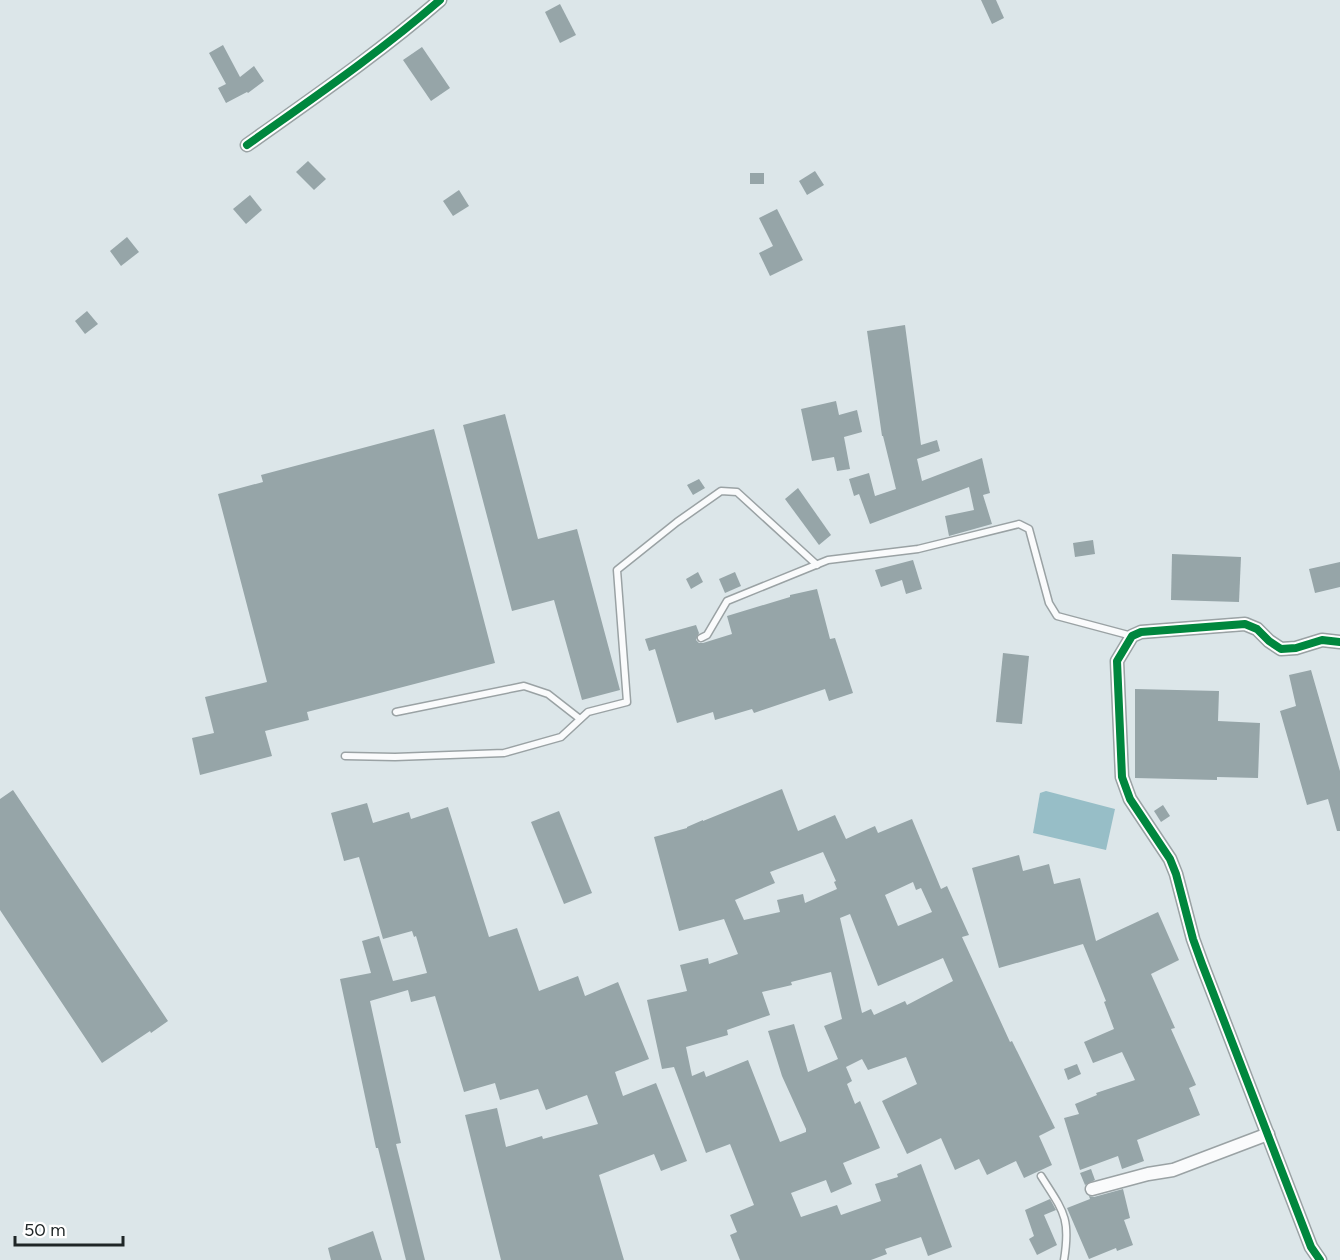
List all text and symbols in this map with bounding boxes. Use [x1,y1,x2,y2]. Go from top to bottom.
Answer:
scale bar [15,1209,123,1247]
text: 50 m [24,1219,66,1241]

